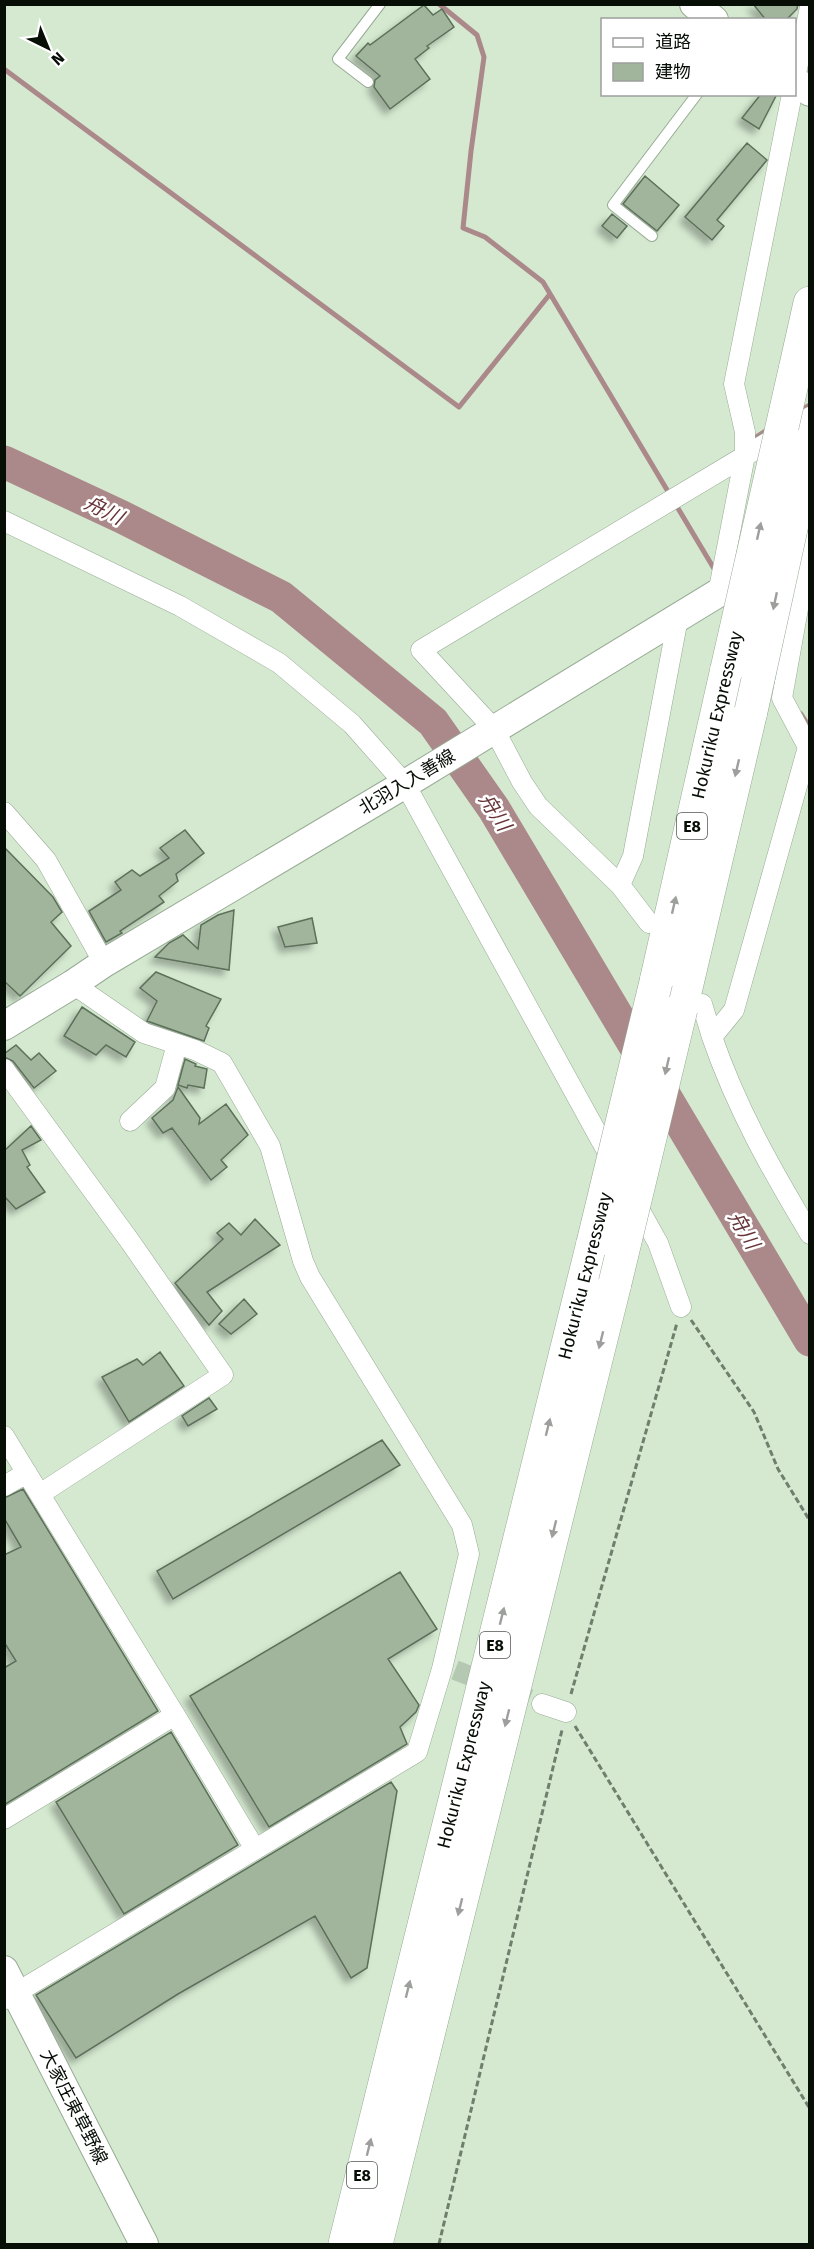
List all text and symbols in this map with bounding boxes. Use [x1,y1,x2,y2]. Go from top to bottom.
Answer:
north arrow [18,18,78,78]
legend [601,18,796,96]
text: 道路 [655,31,691,53]
text: N [48,48,68,69]
text: 建物 [655,61,691,83]
water label: 舟川 [81,490,129,530]
one-way arrow [755,521,764,540]
one-way arrow [769,592,779,611]
street label: Hokuriku Expressway [687,629,747,801]
street label: 北羽入入善線 [355,745,459,819]
one-way arrow [732,759,742,778]
water label: 舟川 [474,789,517,837]
road number: E8 [677,813,707,839]
one-way arrow [670,895,679,914]
one-way arrow [662,1057,672,1075]
street label: Hokuriku Expressway [554,1190,616,1362]
water label: 舟川 [723,1207,766,1255]
one-way arrow [596,1330,606,1349]
one-way arrow [544,1418,554,1436]
one-way arrow [549,1520,559,1538]
one-way arrow [497,1607,507,1625]
road number: E8 [480,1632,510,1658]
street label: Hokuriku Expressway [433,1679,495,1851]
one-way arrow [502,1709,512,1727]
one-way arrow [455,1898,465,1916]
one-way arrow [404,1979,414,1998]
street label: 大家庄東草野線 [36,2046,112,2168]
one-way arrow [365,2138,375,2156]
road number: E8 [347,2162,377,2188]

